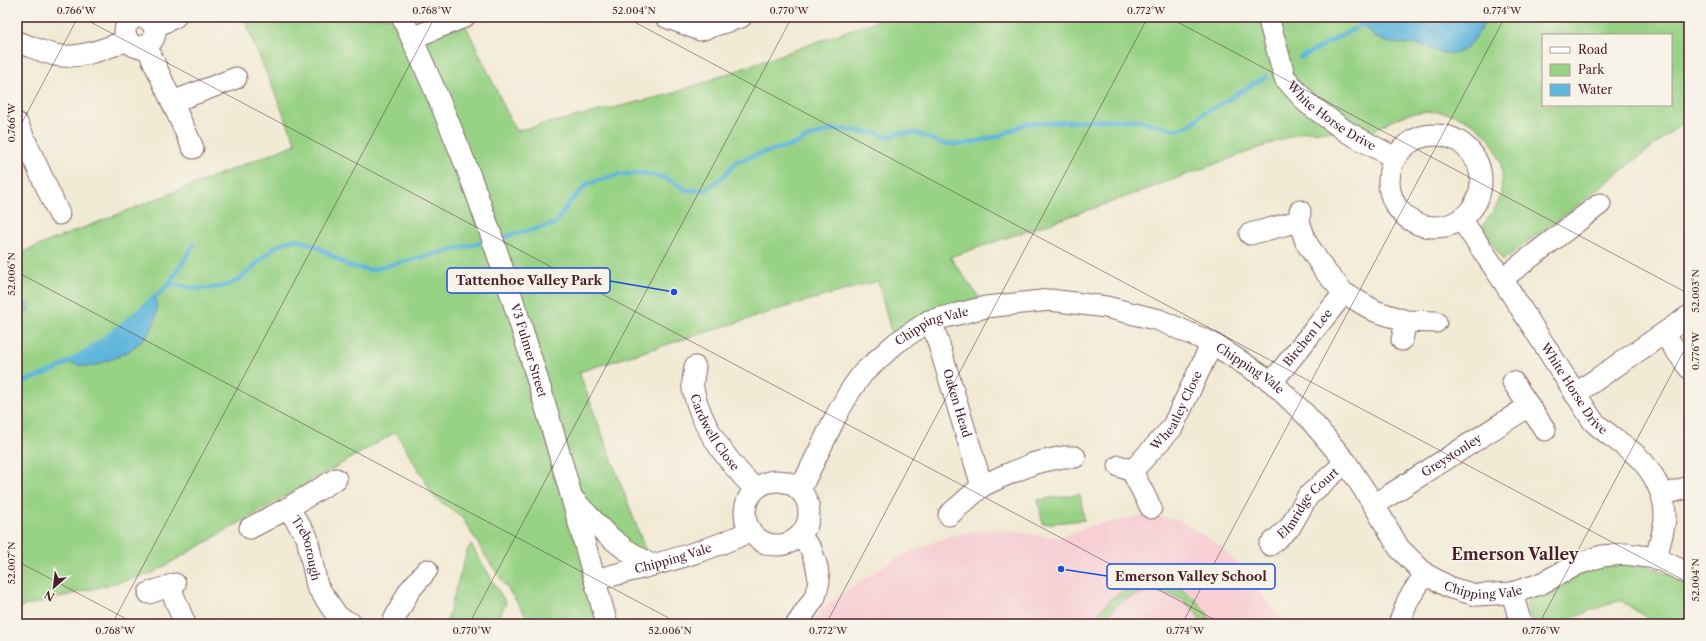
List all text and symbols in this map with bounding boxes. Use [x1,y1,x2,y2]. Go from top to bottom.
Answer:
text: 0.766°W [56,4,97,17]
text: 0.768°W [412,4,453,17]
text: 52.004°N [612,4,656,17]
text: 0.770°W [769,4,810,17]
text: 0.772°W [1127,4,1166,17]
text: 0.774°W [1483,4,1522,17]
legend [1542,34,1672,106]
text: Road [1578,42,1608,57]
text: Park [1578,62,1605,77]
street label: White Horse Drive [1284,77,1379,153]
text: Water [1577,82,1612,97]
text: 0.766°W [5,102,18,143]
text: 52.006°N [5,252,18,296]
callout: Tattenhoe Valley Park [447,268,610,293]
text: 52.003°N [1689,269,1702,313]
text: Tattenhoe Valley Park [456,272,603,288]
street label: V3 Fulmer Street [507,301,551,400]
street label: Chipping Vale [892,304,970,349]
street label: Birchen Lee [1280,305,1335,369]
text: 0.776°W [1689,331,1702,370]
street label: Chipping Vale [1213,339,1288,397]
street label: White Horse Drive [1537,339,1611,437]
street label: Oaken Head [940,367,975,440]
street label: Wheatley Close [1147,368,1205,454]
street label: Cardwell Close [687,392,743,474]
street label: Greystonley [1418,430,1484,480]
street label: Elmridge Court [1274,464,1342,542]
street label: Treborough [288,513,324,582]
street label: Chipping Vale [633,540,714,576]
text: 52.007°N [5,542,18,584]
district label: Emerson Valley [1451,544,1580,564]
text: 52.004°N [1689,558,1702,602]
callout: Emerson Valley School [1107,564,1275,589]
north arrow [34,567,74,607]
text: Emerson Valley School [1115,568,1267,584]
street label: Chipping Vale [1441,578,1524,602]
text: N [41,587,57,604]
text: 0.768°W [95,624,136,637]
text: 0.770°W [452,624,493,637]
text: 52.006°N [648,624,692,637]
text: 0.772°W [809,624,848,637]
text: 0.774°W [1166,624,1205,637]
text: 0.776°W [1522,624,1561,637]

